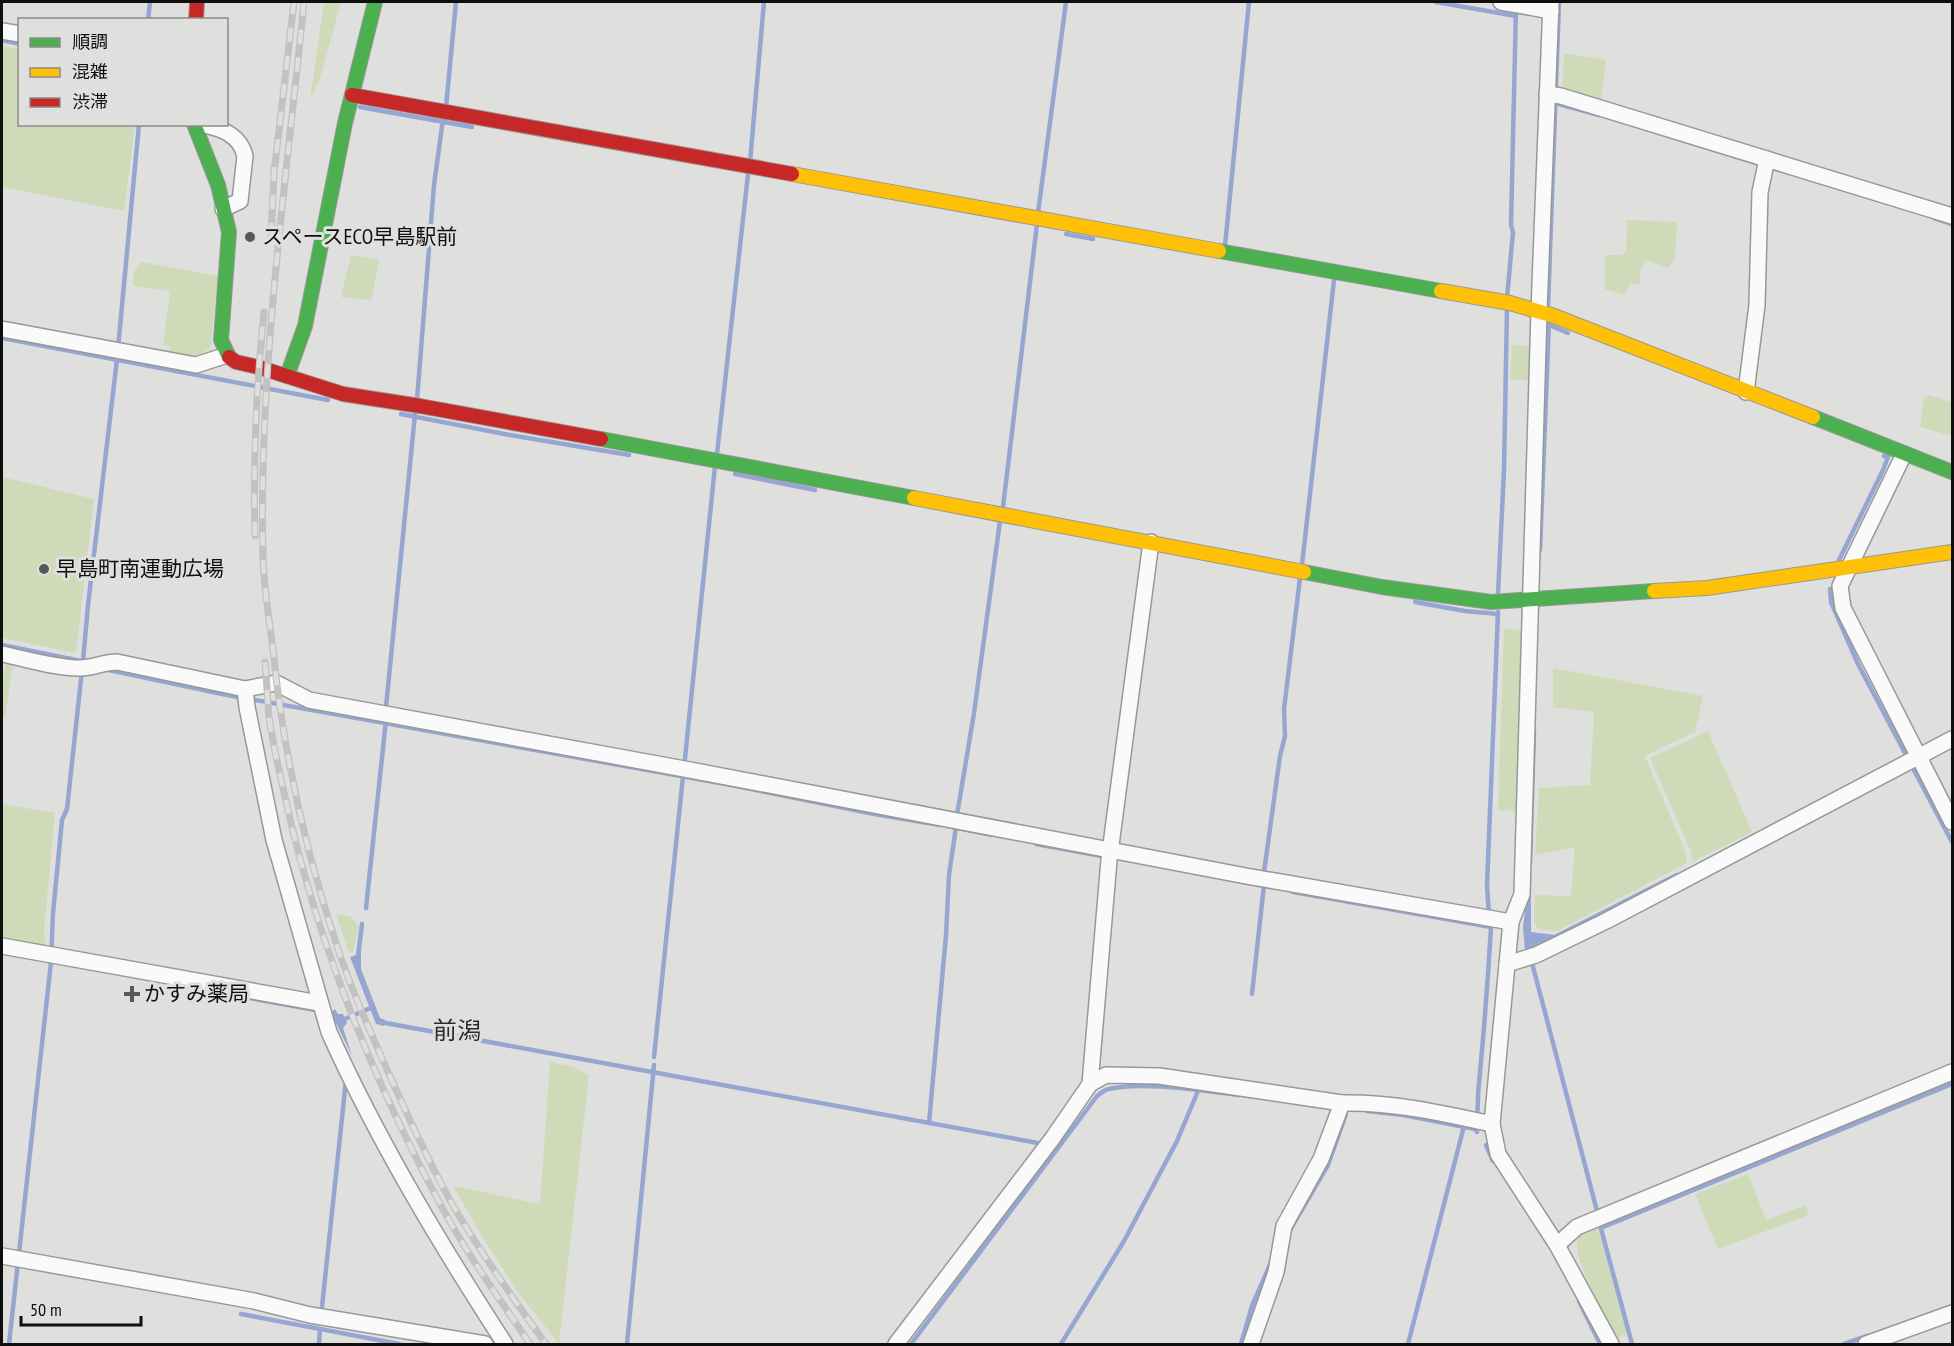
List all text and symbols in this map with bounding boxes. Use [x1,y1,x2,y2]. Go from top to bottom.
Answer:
legend [18,18,228,126]
text: 順調 [72,30,108,53]
text: 混雑 [72,60,108,83]
text: 渋滞 [72,90,108,113]
place label: スペースECO早島駅前 [262,223,457,250]
marker: スペースECO早島駅前 [243,230,257,244]
place label: 早島町南運動広場 [56,555,224,582]
marker: 早島町南運動広場 [37,562,51,576]
place label: かすみ薬局 [144,980,249,1007]
marker: かすみ薬局 [125,987,139,1001]
district label: 前潟 [433,1015,481,1046]
scale bar [21,1289,141,1327]
text: 50 m [30,1298,62,1321]

